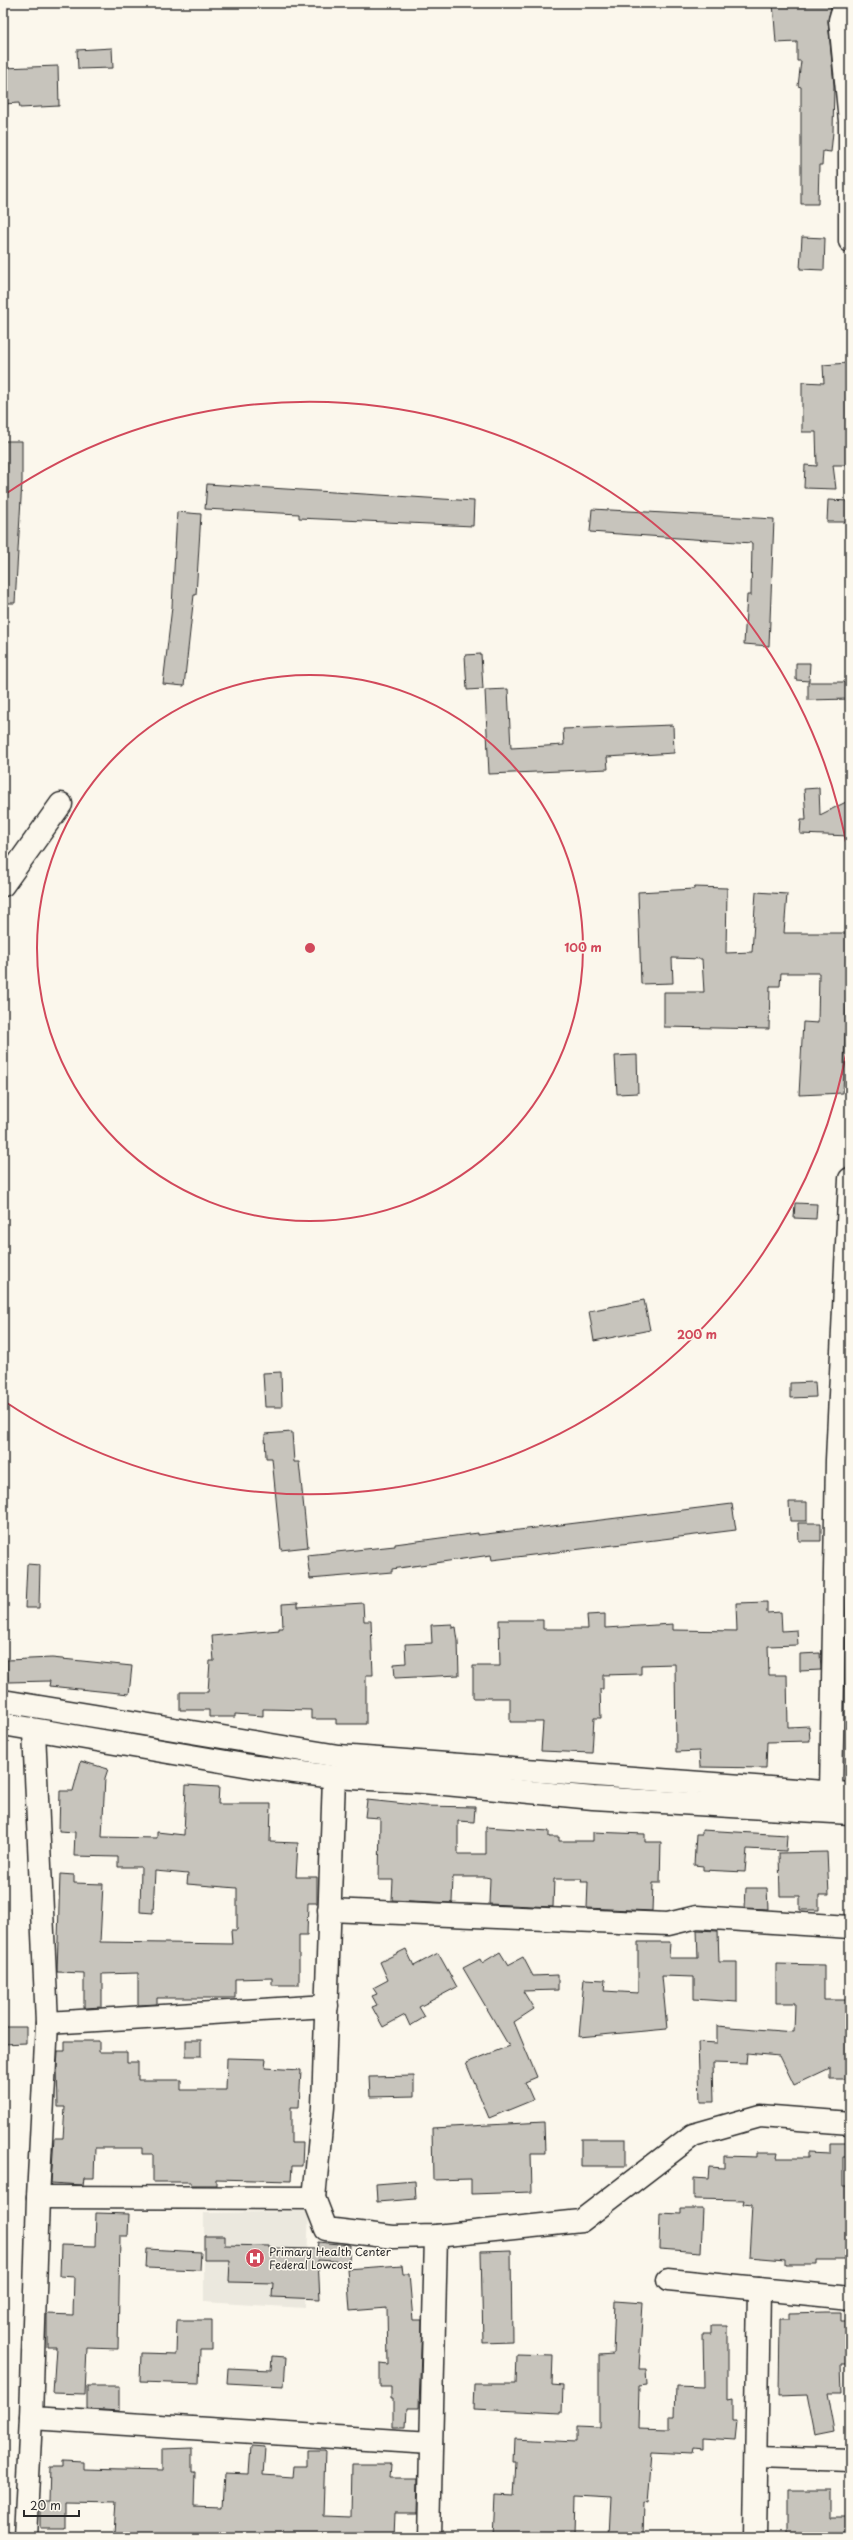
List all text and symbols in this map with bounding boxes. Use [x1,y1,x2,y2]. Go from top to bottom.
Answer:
text: 100 m [564,938,602,956]
centre of rings [303,941,317,955]
text: 200 m [677,1325,717,1343]
place label: Primary Health Center Federal Lowcost [269,2243,392,2273]
hospital icon: Primary Health Center Federal Lowcost [244,2247,266,2269]
scale bar [24,2492,79,2518]
text: 20 m [30,2496,61,2514]

